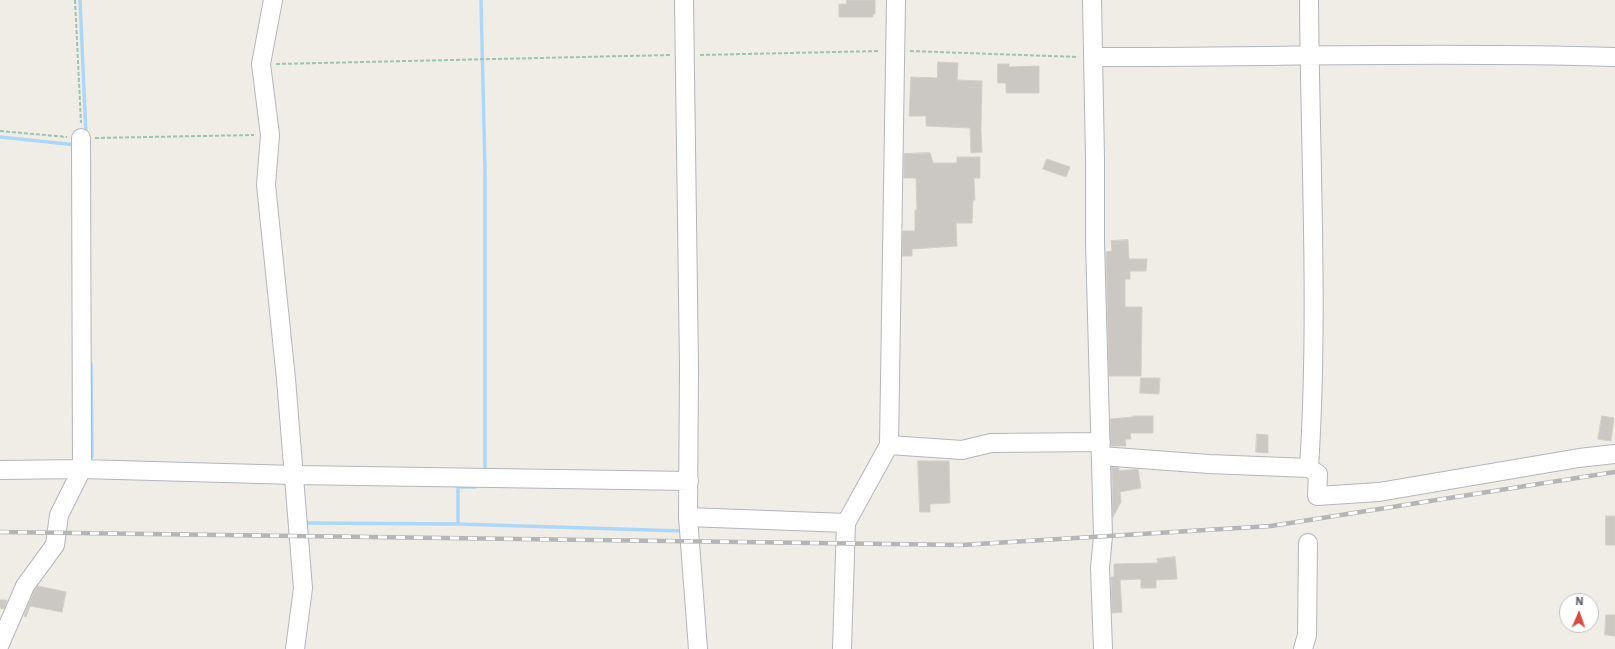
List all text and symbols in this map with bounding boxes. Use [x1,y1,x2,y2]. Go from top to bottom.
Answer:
north arrow [1559,593,1599,633]
text: N [1575,595,1584,608]

